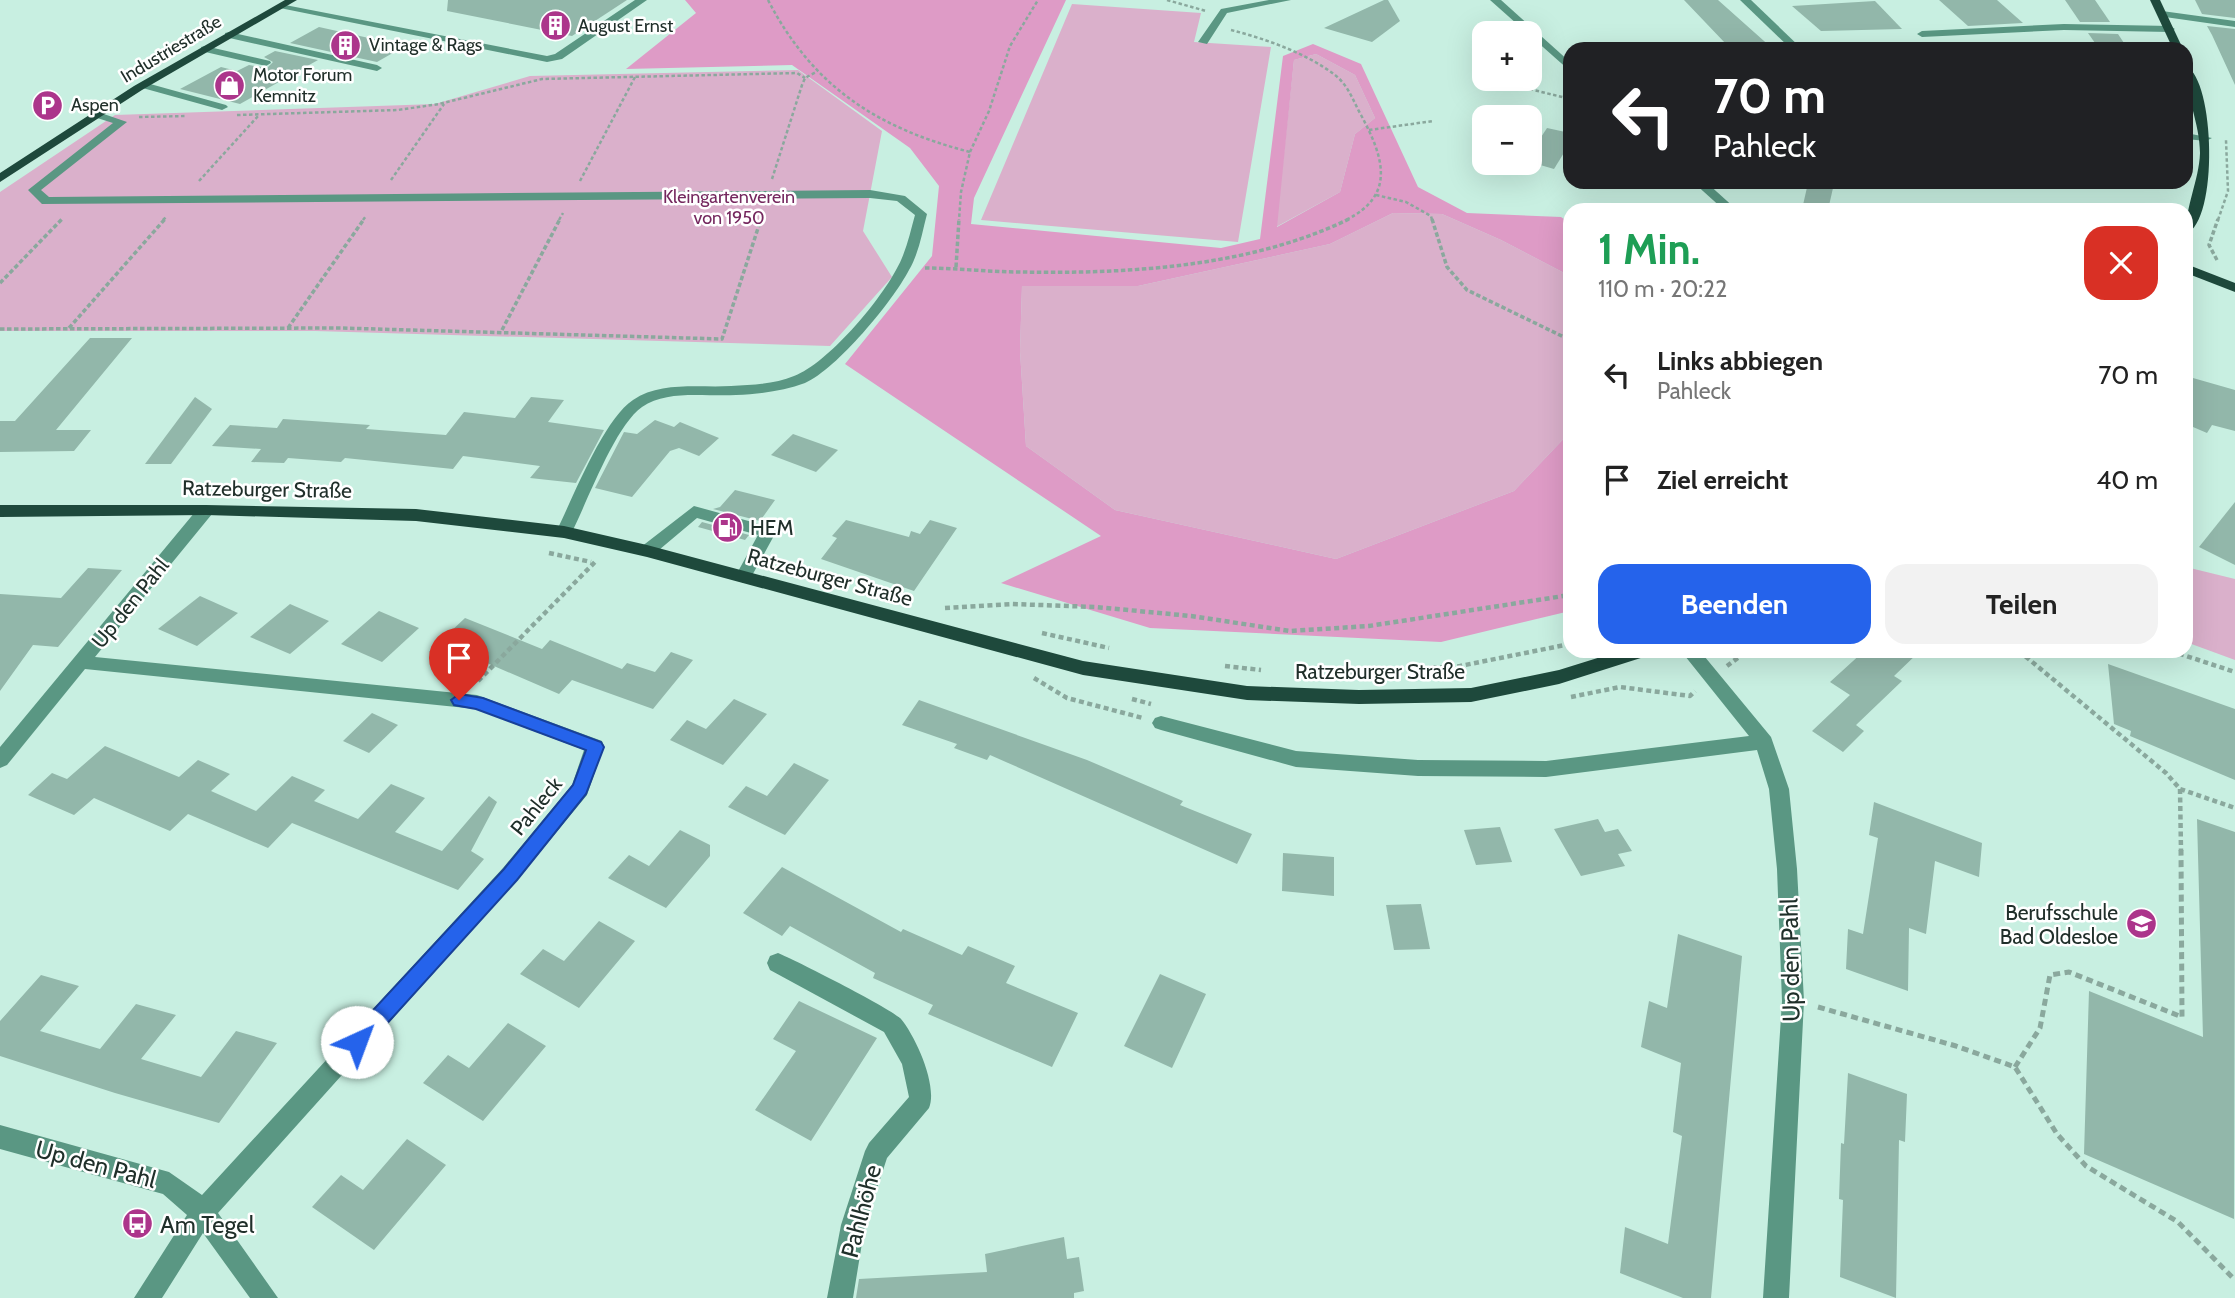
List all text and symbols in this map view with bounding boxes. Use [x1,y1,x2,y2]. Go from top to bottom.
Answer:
building icon: August Ernst [538,9,572,43]
street label: Industriestraße [117,10,225,88]
place label: August Ernst [578,15,673,37]
map controls [1472,21,1542,175]
button: + [1472,21,1542,91]
building icon: Vintage & Rags [329,28,363,62]
place label: Vintage & Rags [369,34,482,56]
place label: Motor Forum Kemnitz [253,64,352,107]
text: 70 m [1713,66,1826,125]
shop icon: Motor Forum Kemnitz [213,68,247,102]
icon: left [1598,70,1689,161]
parking icon: Aspen [31,88,65,122]
place label: Aspen [71,94,119,116]
button: − [1472,105,1542,175]
text: Pahleck [1713,126,1816,165]
park label: Kleingartenverein von 1950 [663,186,795,229]
text: 1 Min. [1598,223,1700,275]
button: close [2084,226,2158,300]
text: 110 m · 20:22 [1598,275,1727,303]
text: Links abbiegen [1657,345,1823,377]
icon: left [1598,356,1636,394]
text: 70 m [2098,359,2158,391]
text: Pahleck [1657,377,1731,405]
icon: arrive [1598,461,1636,499]
text: Ziel erreicht [1657,464,1788,496]
text: 40 m [2096,464,2158,496]
street label: Ratzeburger Straße [182,475,352,503]
fuel station icon: HEM [710,510,744,544]
place label: HEM [750,515,794,540]
street label: Ratzeburger Straße [745,543,916,611]
street label: Up den Pahl [86,553,174,653]
button: Beenden [1598,564,1871,644]
button: Teilen [1885,564,2158,644]
pin [429,628,489,700]
icon: arrive [440,639,478,677]
street label: Ratzeburger Straße [1295,659,1465,684]
street label: Pahleck [505,771,567,840]
street label: Up den Pahl [1774,898,1806,1022]
place label: Berufsschule Bad Oldesloe [2000,900,2118,949]
school or university icon: Berufsschule Bad Oldesloe [2124,907,2158,941]
position arrow [320,1005,394,1079]
street label: Up den Pahl [32,1134,160,1194]
street label: Pahlhöhe [835,1161,887,1261]
bus stop icon: Am Tegel [120,1207,154,1241]
place label: Am Tegel [160,1210,255,1239]

